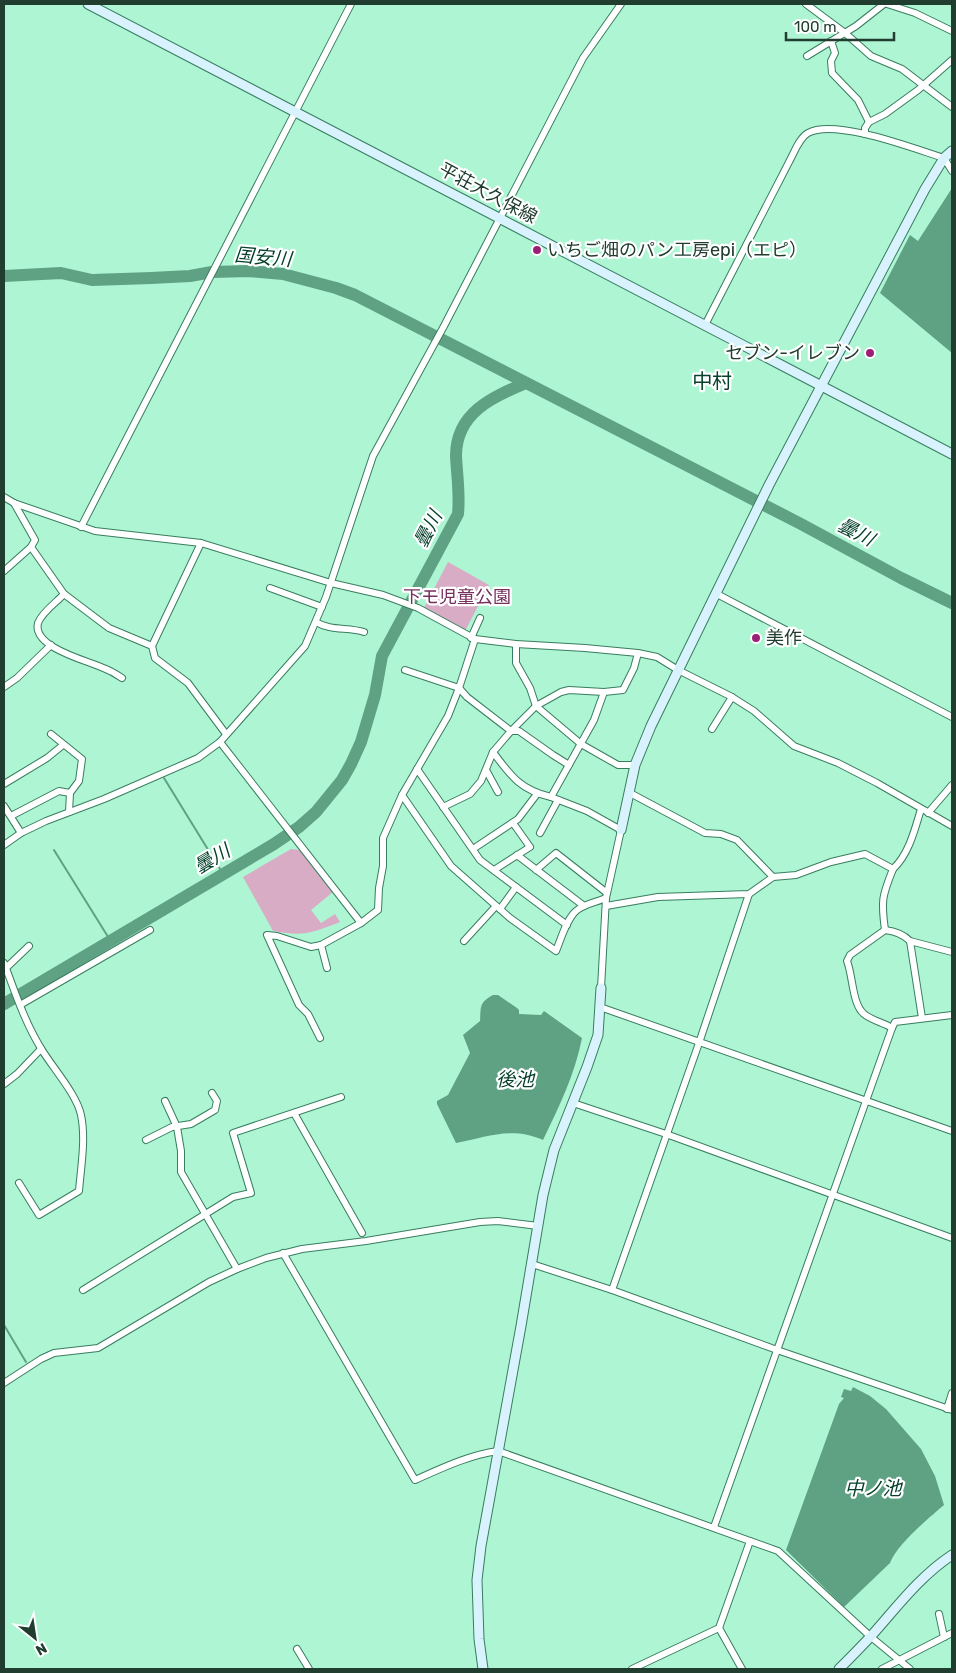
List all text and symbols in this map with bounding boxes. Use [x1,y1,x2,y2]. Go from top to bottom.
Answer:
scale bar [786,10,894,42]
text: 100 m [794,18,836,36]
street label: 平荘大久保線 [435,158,541,228]
place label: いちご畑のパン工房epi（エピ） [547,239,807,261]
water label: 国安川 [234,243,294,271]
marker: いちご畑のパン工房epi（エピ） [531,244,543,256]
place label: セブン-イレブン [725,342,860,364]
marker: セブン-イレブン [864,347,876,359]
district label: 中村 [692,369,732,393]
water label: 曇川 [409,505,448,551]
water label: 曇川 [834,513,880,552]
park label: 下モ児童公園 [403,586,511,608]
place label: 美作 [766,627,802,649]
marker: 美作 [750,632,762,644]
water label: 曇川 [190,838,236,879]
water label: 後池 [496,1068,536,1091]
water label: 中ノ池 [844,1477,903,1500]
north arrow [10,1613,60,1663]
text: N [33,1639,50,1659]

